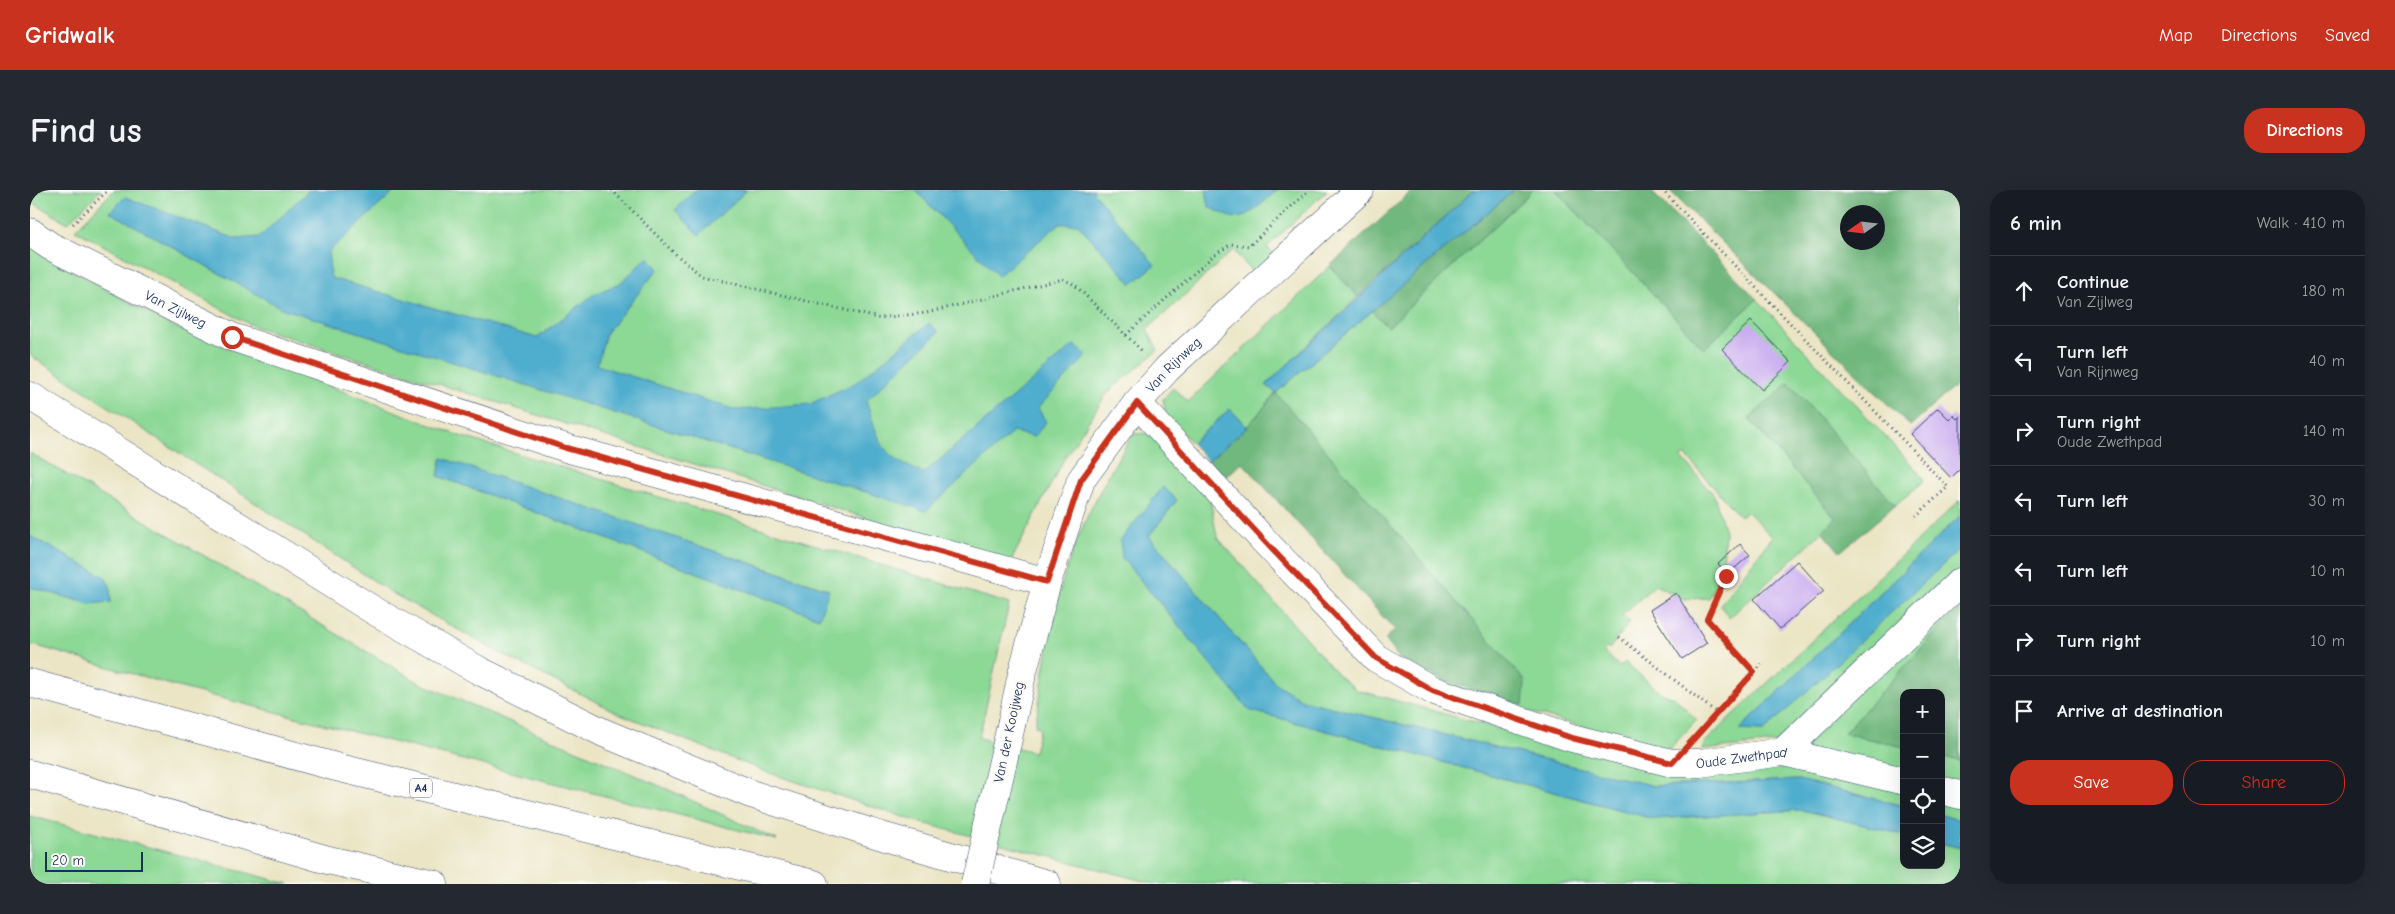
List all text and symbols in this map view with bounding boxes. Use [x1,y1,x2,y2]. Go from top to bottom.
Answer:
text: Gridwalk [25,21,114,49]
text: Map [2159,25,2193,46]
text: Directions [2221,25,2297,46]
text: Saved [2325,25,2370,46]
button: Directions [2244,108,2365,153]
text: Find us [30,110,142,151]
north arrow [1840,205,1885,250]
text: 6 min [2010,211,2062,235]
text: Walk · 410 m [2257,214,2345,232]
text: Continue [2057,271,2129,293]
icon: ahead [2010,277,2038,305]
text: 180 m [2302,282,2345,300]
street label: Van Zijlweg [142,286,209,331]
text: Van Zijlweg [2057,293,2133,311]
route start [221,326,244,349]
street label: Van Rijnweg [1142,333,1205,396]
text: Turn left [2057,341,2128,363]
icon: left [2010,347,2038,375]
text: 40 m [2309,352,2345,370]
text: Van Rijnweg [2057,363,2139,381]
text: Turn right [2057,411,2141,433]
icon: right [2010,417,2038,445]
text: 140 m [2303,422,2345,440]
text: Oude Zwethpad [2057,433,2162,451]
icon: left [2010,487,2038,515]
text: Turn left [2057,490,2128,512]
text: 30 m [2309,492,2345,510]
icon: left [2010,557,2038,585]
text: Turn left [2057,560,2128,582]
text: 10 m [2310,562,2345,580]
route end [1715,565,1738,588]
icon: right [2010,627,2038,655]
text: Turn right [2057,630,2141,652]
text: 10 m [2310,632,2345,650]
street label: Van der Kooijweg [990,680,1028,784]
map controls [1900,689,1945,869]
button: + [1900,689,1945,734]
icon: arrive [2010,697,2038,725]
text: Arrive at destination [2057,700,2223,722]
button: − [1900,734,1945,779]
street label: Oude Zwethpad [1695,743,1789,772]
button: Save [2010,760,2173,805]
button: Share [2183,760,2345,805]
road number: A4 [410,778,432,798]
button: locate [1900,779,1945,824]
button: layers [1900,824,1945,869]
scale bar [45,849,142,872]
text: 20 m [52,852,84,869]

